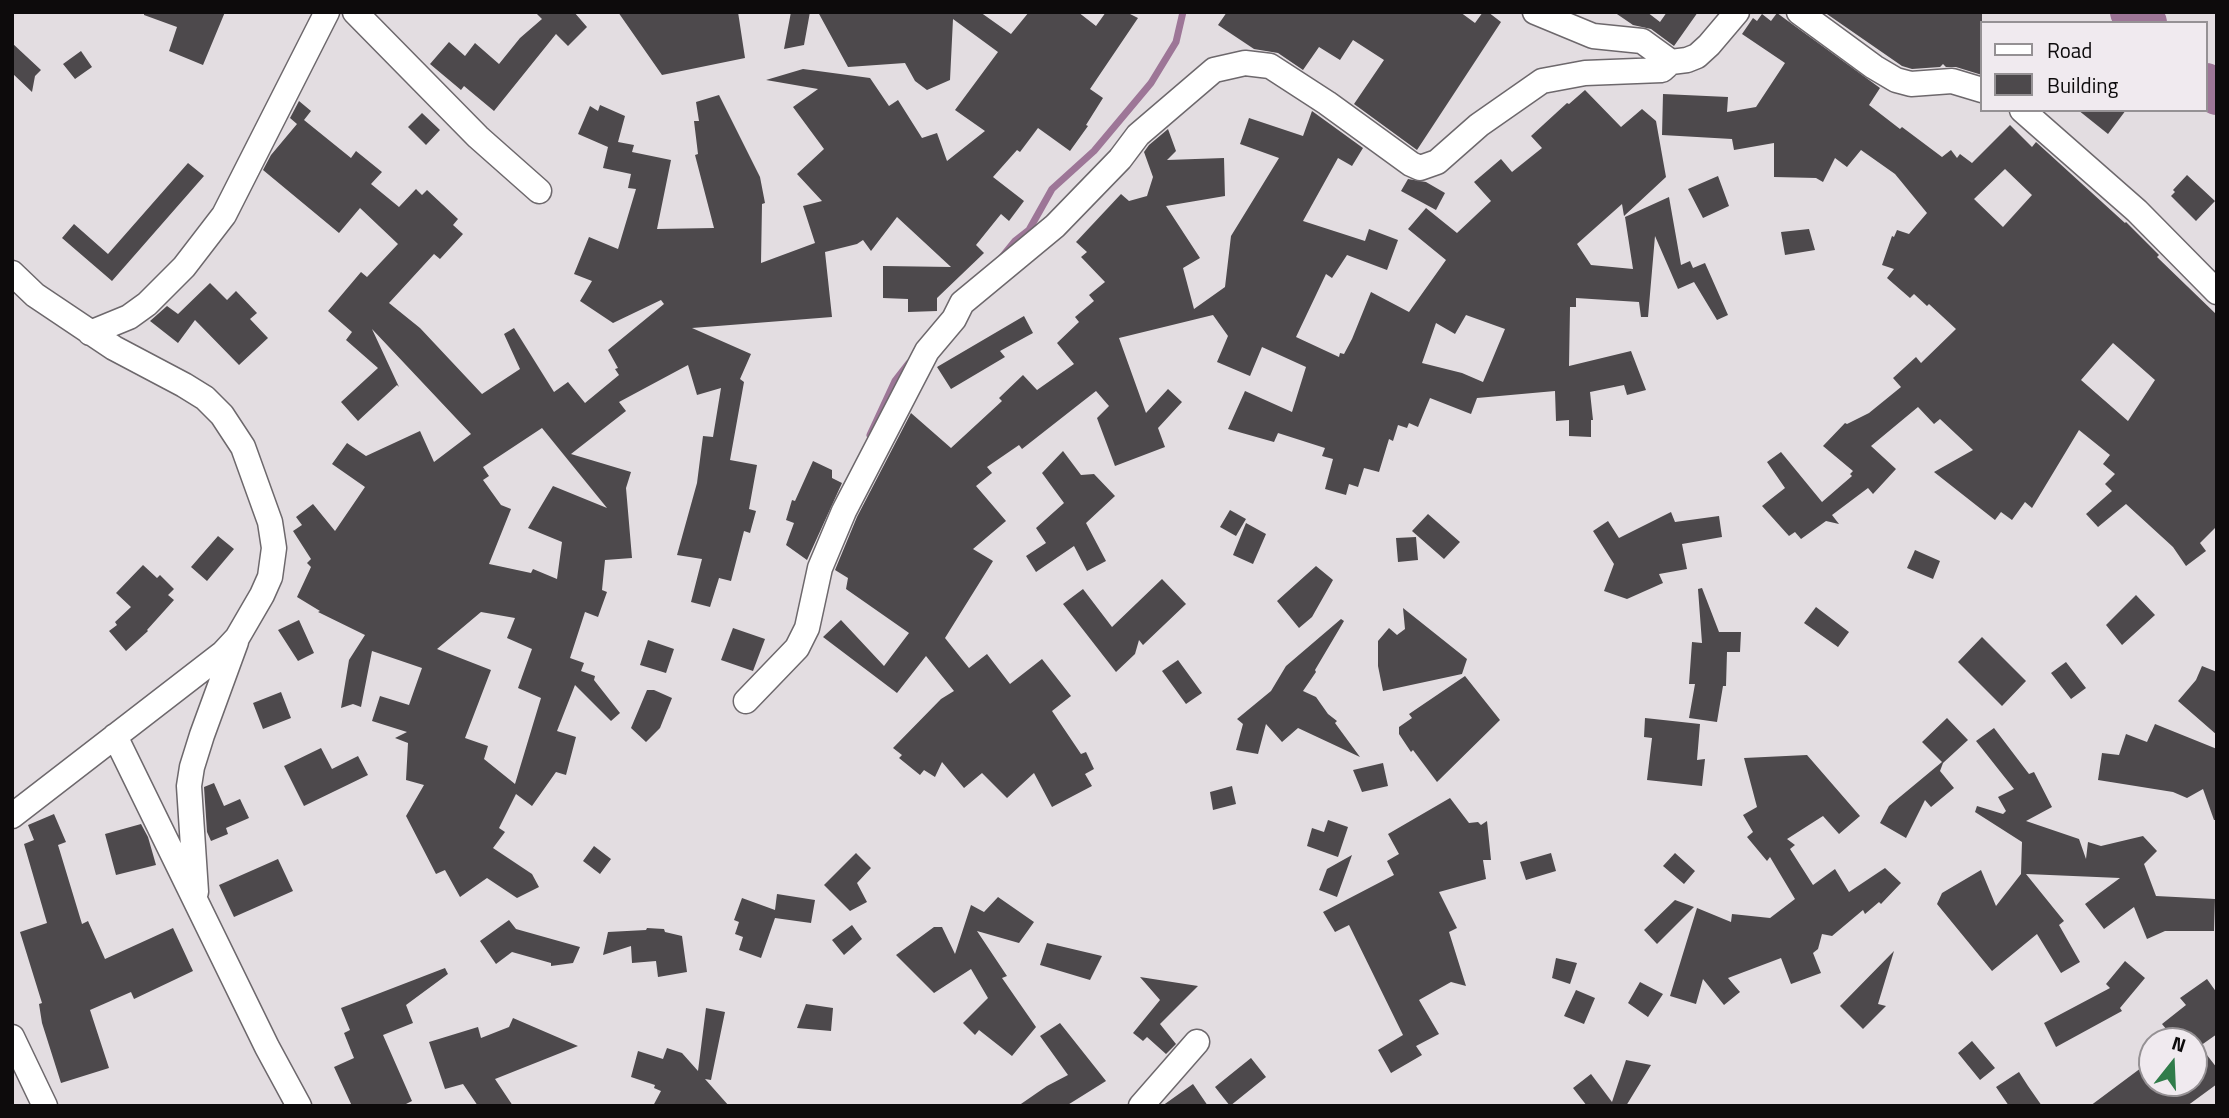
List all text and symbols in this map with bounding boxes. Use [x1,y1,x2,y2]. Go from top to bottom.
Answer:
legend [1980,21,2208,112]
text: Road [2047,34,2092,66]
text: Building [2047,69,2118,101]
north arrow [2138,1027,2208,1097]
text: N [2168,1028,2190,1059]

